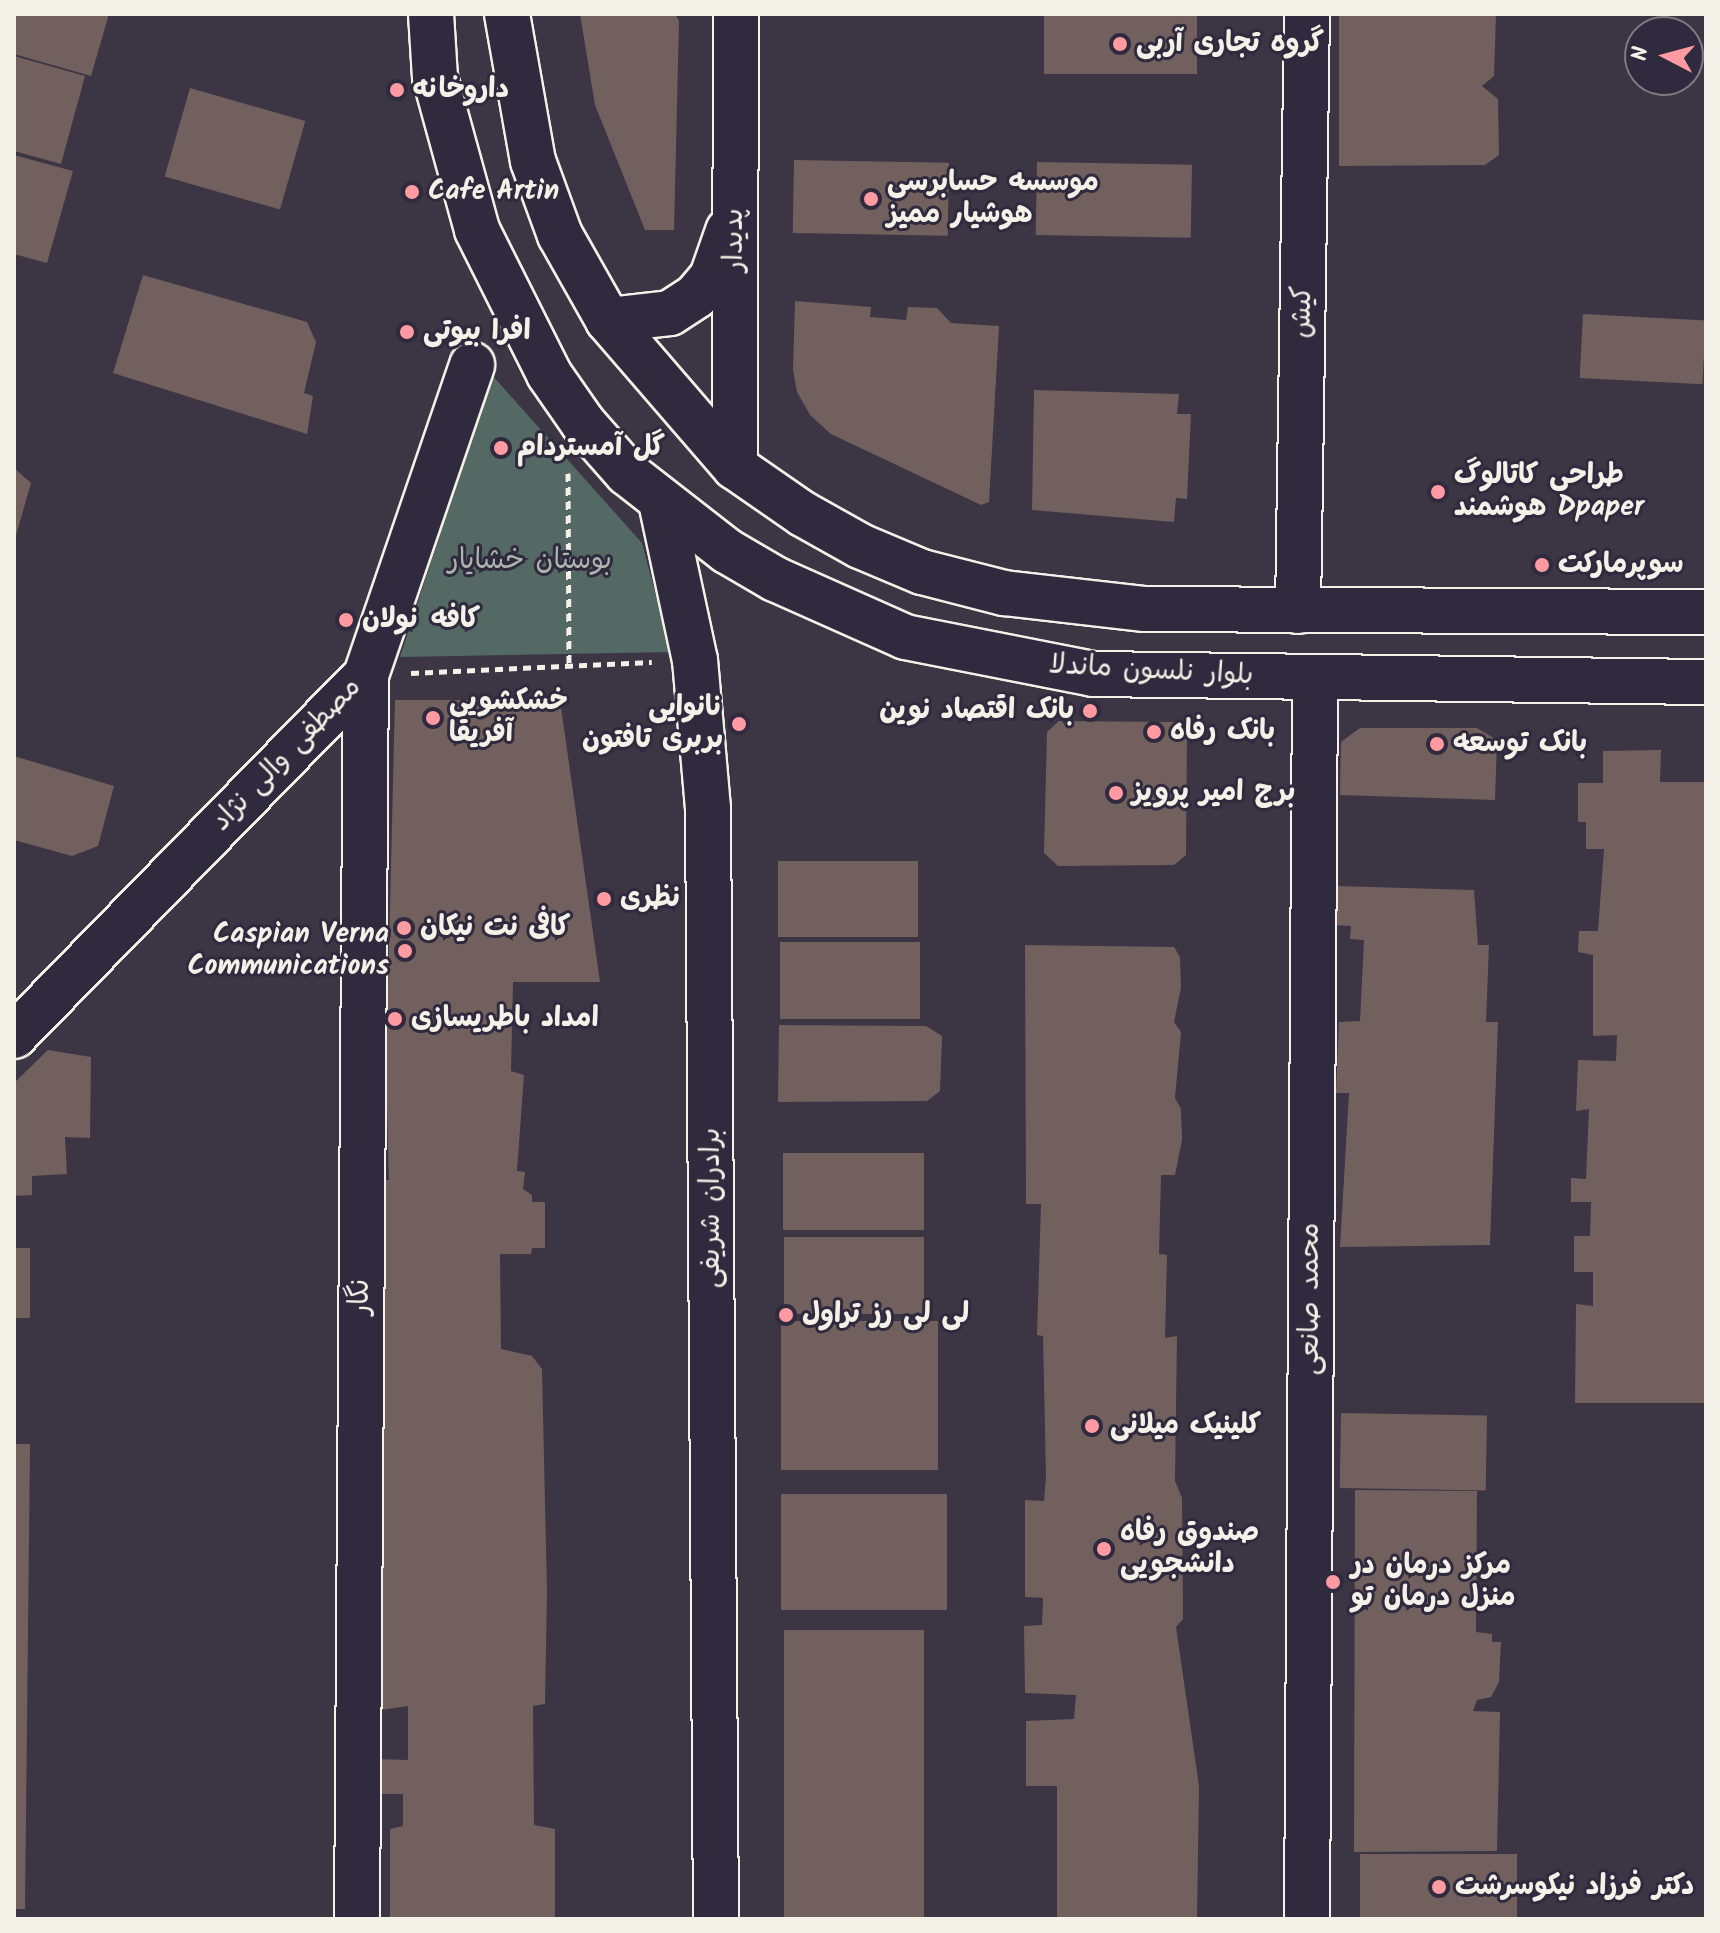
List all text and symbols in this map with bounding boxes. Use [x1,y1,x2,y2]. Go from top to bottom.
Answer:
north arrow [1624,16,1704,96]
place label: گروه تجاری آربی [1136,27,1324,61]
marker: گروه تجاری آربی [1111,35,1129,53]
text: N [1623,45,1660,62]
place label: داروخانه [413,73,509,107]
marker: داروخانه [388,81,406,99]
place label: موسسه حسابرسی هوشیار ممیز [887,166,1099,232]
place label: Cafe Artin [428,175,559,209]
marker: Cafe Artin [403,183,421,201]
marker: موسسه حسابرسی هوشیار ممیز [862,190,880,208]
street label: پدیدار [718,208,752,272]
street label: کیش [1286,285,1320,339]
place label: افرا بيوتى [423,315,531,349]
marker: افرا بيوتى [398,323,416,341]
place label: گل آمستردام [517,431,665,465]
marker: گل آمستردام [492,439,510,457]
place label: طراحی کاتالوگ هوشمند Dpaper [1454,459,1644,525]
marker: طراحی کاتالوگ هوشمند Dpaper [1429,483,1447,501]
park label: بوستان خشایار [448,544,612,578]
place label: سوپرمارکت [1558,548,1684,582]
marker: سوپرمارکت [1533,556,1551,574]
place label: کافه نولان [362,603,480,637]
marker: کافه نولان [337,611,355,629]
street label: بلوار نلسون ماندلا [1048,649,1254,693]
street label: مصطفی والی نژاد [205,671,369,839]
place label: خشکشویی آفریقا [449,685,568,751]
place label: نانوایی بربری تافتون [582,691,723,757]
place label: بانک اقتصاد نوین [879,694,1074,728]
marker: بانک اقتصاد نوین [1081,702,1099,720]
marker: خشکشویی آفریقا [424,709,442,727]
marker: نانوایی بربری تافتون [730,715,748,733]
place label: بانک رفاه [1170,715,1275,749]
marker: بانک رفاه [1145,723,1163,741]
place label: بانک توسعه [1453,727,1587,761]
marker: بانک توسعه [1428,735,1446,753]
place label: برج امیر پرویز [1132,776,1295,810]
marker: برج امیر پرویز [1107,784,1125,802]
place label: نظری [620,882,680,916]
marker: نظری [595,890,613,908]
place label: کافی نت نیکان [420,911,571,945]
place label: Caspian Verna Communications [187,918,389,984]
marker: کافی نت نیکان [395,919,413,937]
marker: Caspian Verna Communications [396,942,414,960]
place label: امداد باطریسازی [411,1002,599,1036]
marker: امداد باطریسازی [386,1010,404,1028]
street label: برادران شریفی [695,1128,729,1288]
street label: محمد صانعی [1294,1223,1328,1375]
street label: نگار [344,1279,378,1315]
place label: لی لی رز تراول [802,1298,969,1332]
marker: لی لی رز تراول [777,1306,795,1324]
place label: کلینیک میلانی [1110,1409,1261,1443]
marker: کلینیک میلانی [1081,1415,1103,1437]
place label: صندوق رفاه دانشجویی [1120,1516,1259,1582]
marker: صندوق رفاه دانشجویی [1095,1540,1113,1558]
place label: مرکز درمان در منزل درمان تو [1351,1549,1516,1615]
marker: مرکز درمان در منزل درمان تو [1322,1571,1344,1593]
place label: دکتر فرزاد نیکوسرشت [1455,1870,1694,1904]
marker: دکتر فرزاد نیکوسرشت [1430,1878,1448,1896]

